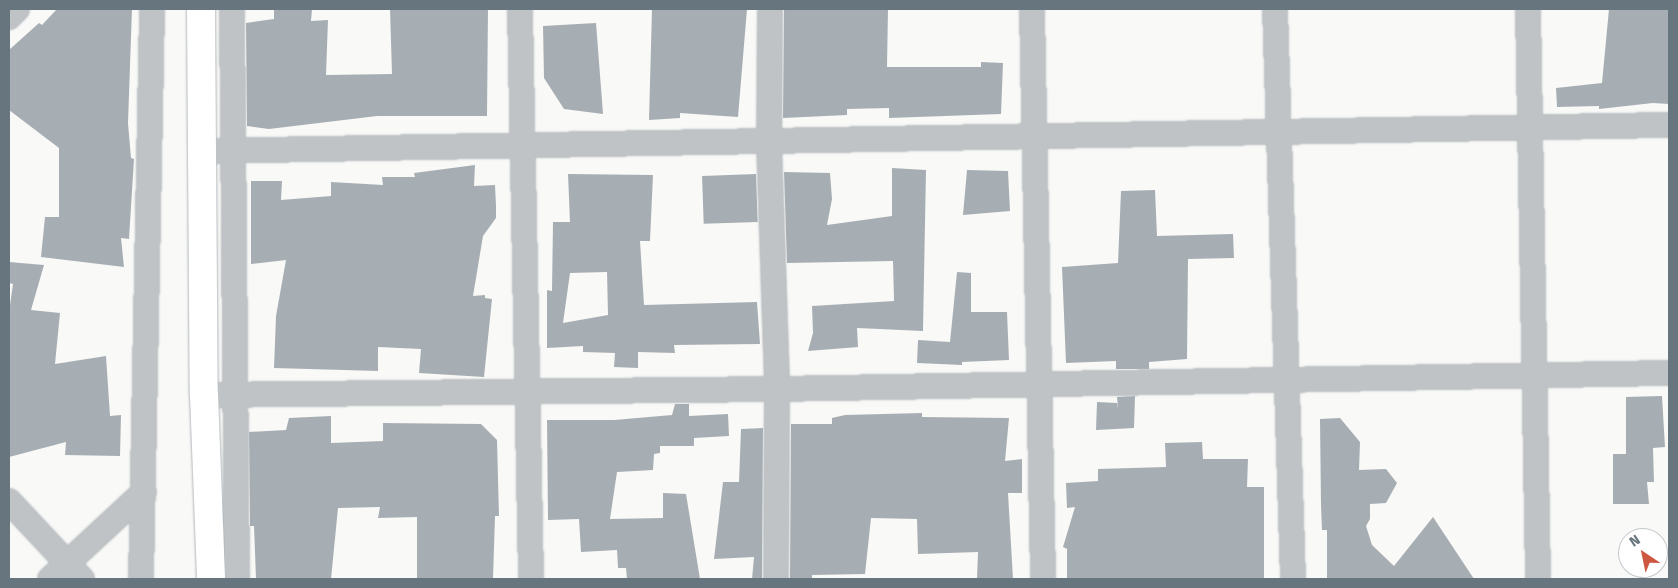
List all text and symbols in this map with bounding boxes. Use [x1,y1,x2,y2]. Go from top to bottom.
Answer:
north arrow [1618,528,1668,578]
text: N [1626,531,1643,551]

